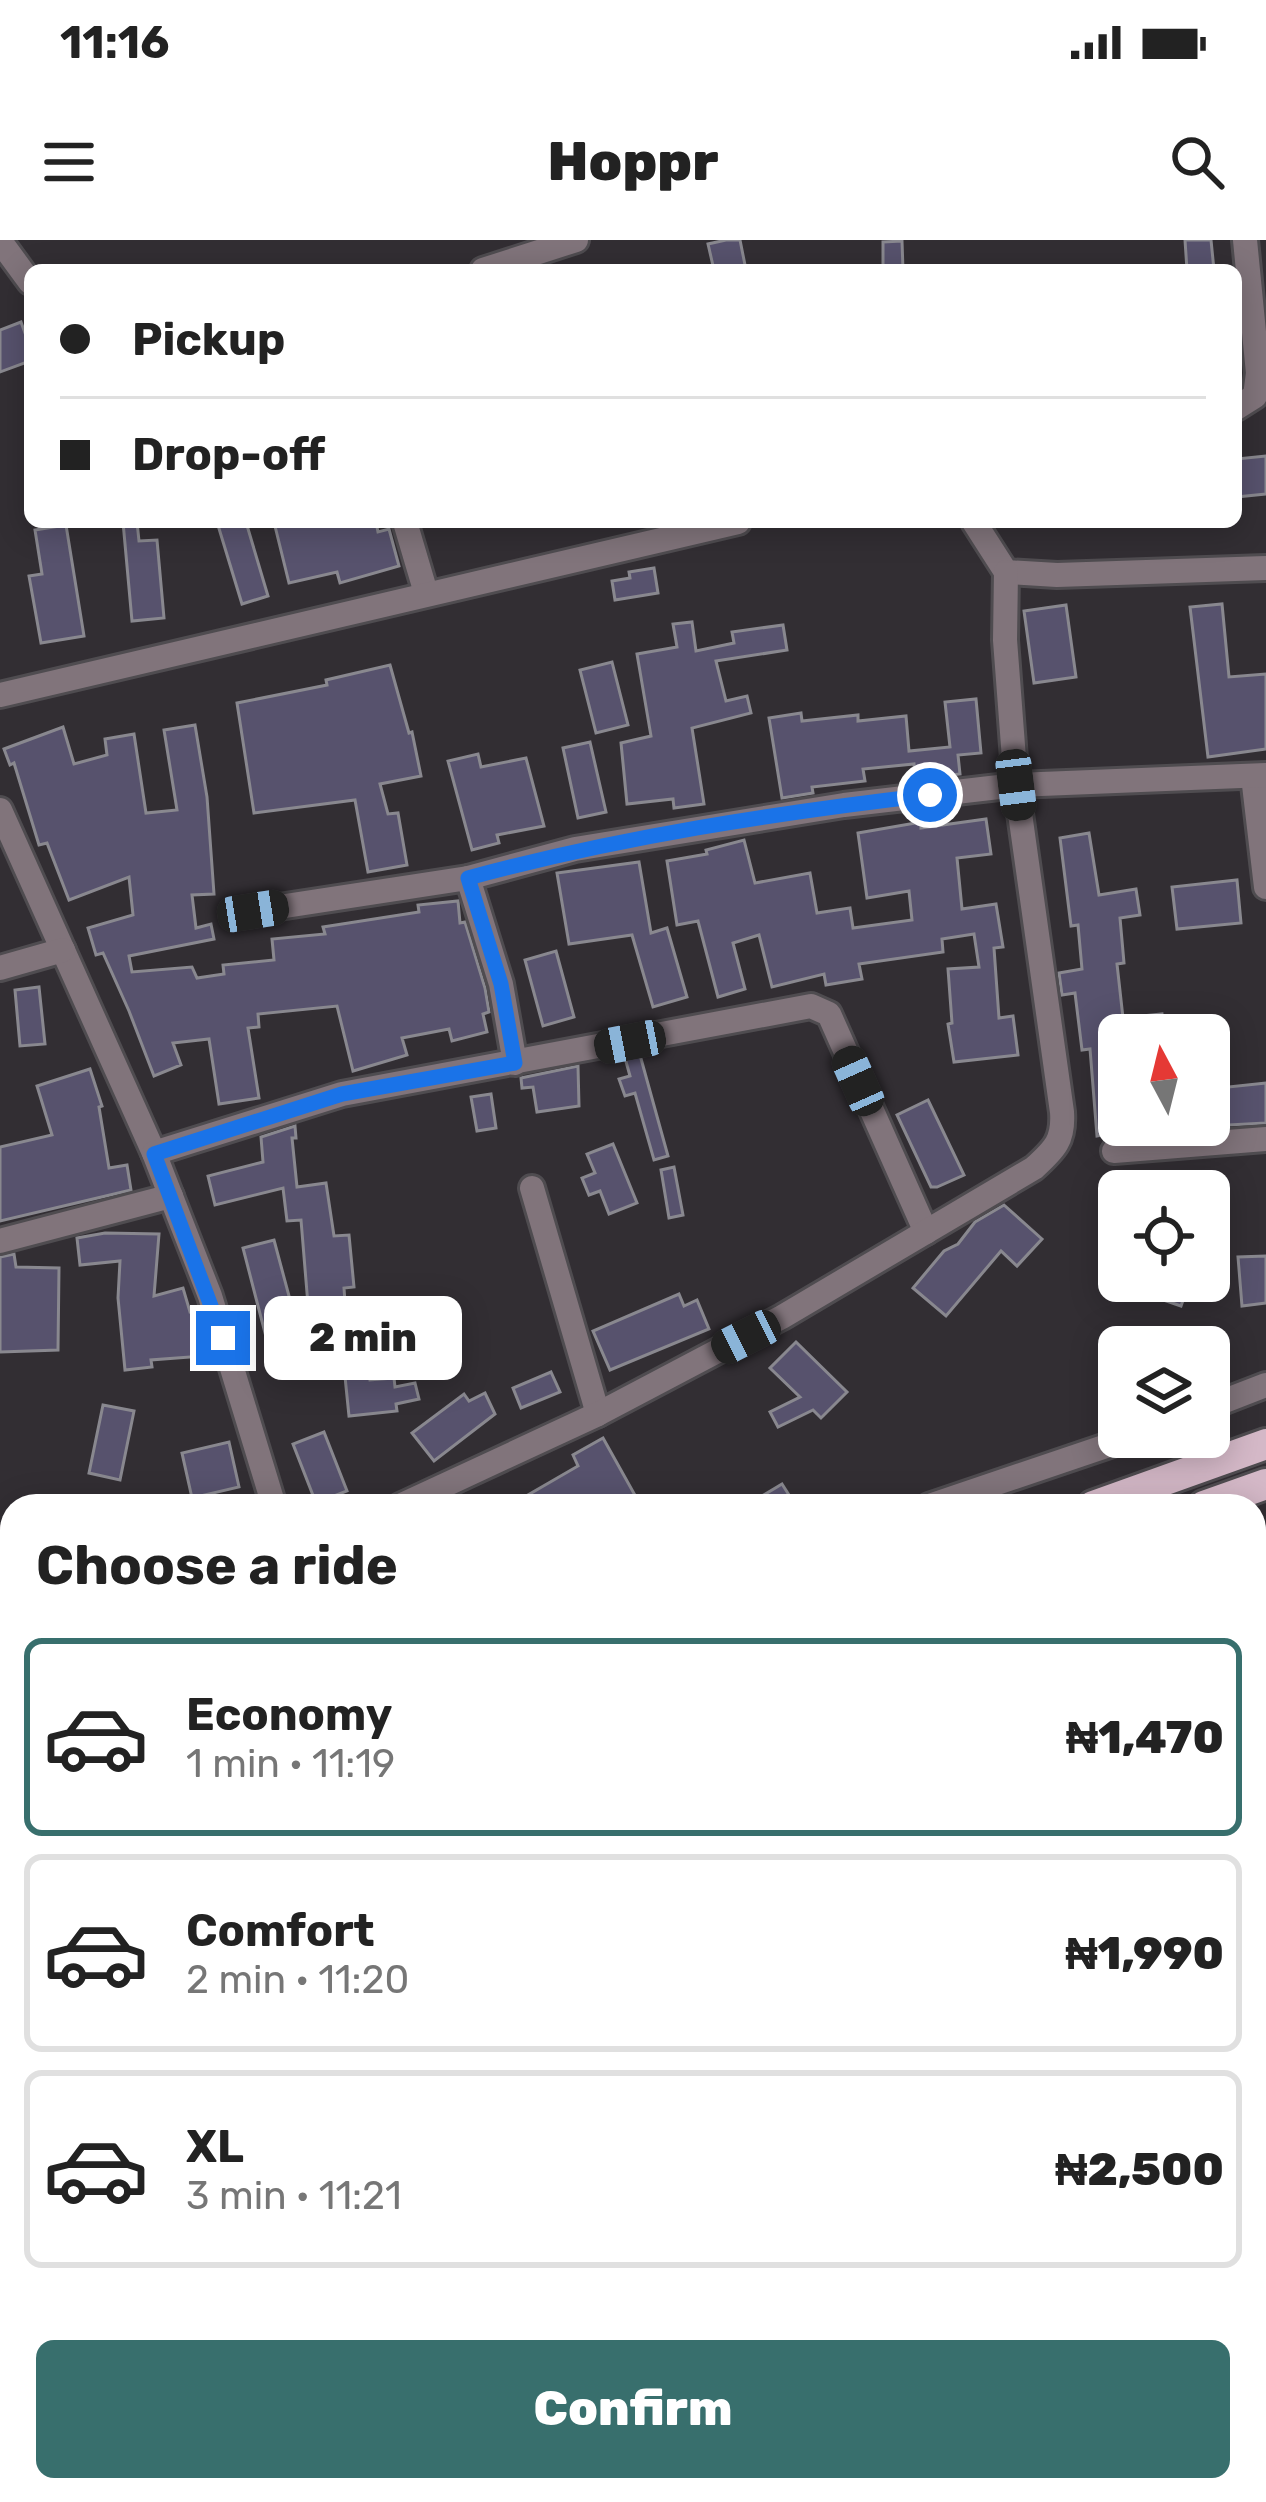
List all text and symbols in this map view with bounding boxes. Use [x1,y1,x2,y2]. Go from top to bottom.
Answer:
text: 11:16 [60,16,170,69]
icon: menu [36,129,102,195]
icon: search [1164,129,1230,195]
text: Hoppr [548,130,718,194]
text: Pickup [132,313,285,366]
text: Drop-off [132,428,325,481]
car [994,747,1038,823]
route start [903,768,957,822]
car [215,888,291,934]
north arrow [1098,1014,1230,1146]
map controls [1098,1014,1230,1458]
car [591,1017,669,1067]
car [827,1041,889,1121]
button: locate [1098,1170,1230,1302]
callout: 2 min [265,1296,463,1380]
car [706,1305,786,1369]
route end [196,1311,250,1365]
text: 2 min [309,1315,417,1361]
button: layers [1098,1326,1230,1458]
text: Choose a ride [36,1534,398,1598]
icon: car [42,1683,150,1791]
text: Economy [186,1688,392,1741]
text: ₦1,470 [1066,1711,1224,1764]
text: 1 min · 11:19 [186,1741,395,1787]
icon: car [42,1899,150,2007]
text: Comfort [186,1904,375,1957]
text: ₦1,990 [1065,1927,1224,1980]
text: 2 min · 11:20 [186,1957,409,2003]
icon: car [42,2115,150,2223]
text: XL [186,2120,244,2173]
text: ₦2,500 [1055,2143,1224,2196]
text: 3 min · 11:21 [186,2173,402,2219]
button: Confirm [36,2340,1230,2478]

